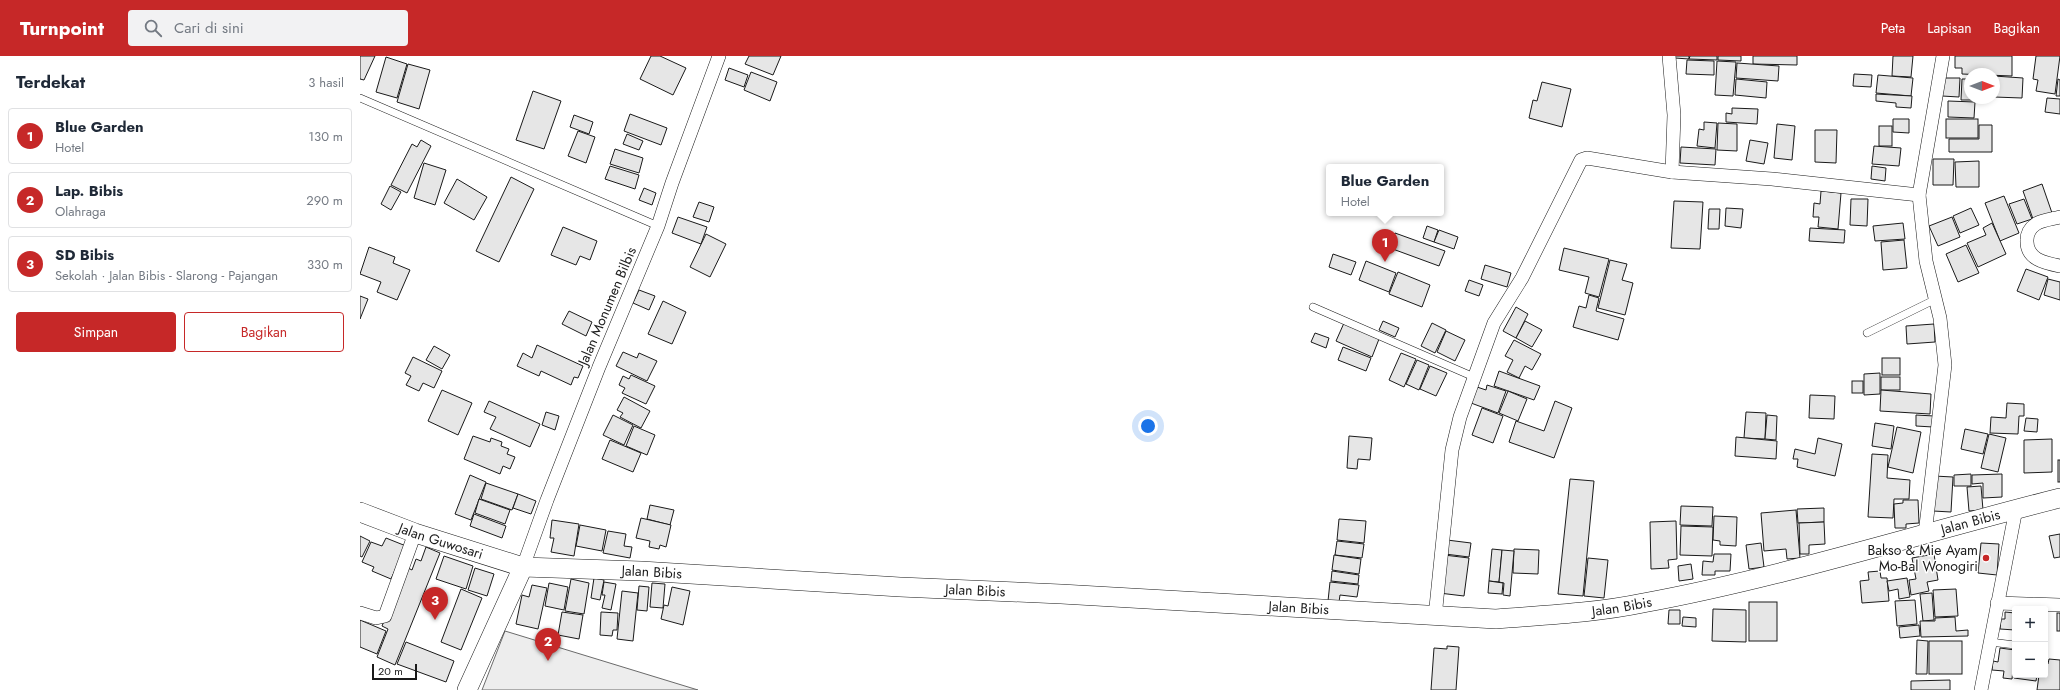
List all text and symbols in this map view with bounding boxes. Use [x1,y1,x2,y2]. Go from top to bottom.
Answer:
search box [128,10,408,46]
text: Turnpoint [20,15,104,42]
icon: search [142,17,164,39]
text: Cari di sini [174,17,244,39]
text: Peta [1881,18,1905,38]
text: Lapisan [1927,18,1972,38]
text: Bagikan [1994,18,2040,38]
north arrow [1964,68,2000,104]
text: Terdekat [16,70,85,94]
text: 3 hasil [308,73,344,92]
text: Blue Garden [55,116,144,138]
text: 1 [27,127,33,146]
text: 130 m [308,127,343,146]
text: Hotel [55,138,84,157]
popup [1326,164,1444,216]
text: Blue Garden [1341,170,1429,192]
text: Lap. Bibis [55,180,123,202]
text: 2 [26,191,34,210]
text: 290 m [306,191,343,210]
text: Hotel [1341,192,1370,211]
text: Olahraga [55,202,106,221]
pin: 1 [1372,229,1398,262]
street label: Jalan Monumen Bilbis [572,243,641,370]
text: SD Bibis [55,244,114,266]
text: 3 [26,255,34,274]
text: 330 m [307,255,343,274]
text: Sekolah · Jalan Bibis - Slarong - Pajangan [55,266,278,285]
button: Simpan [16,312,176,352]
button: Bagikan [184,312,344,352]
your location [1138,416,1158,436]
street label: Jalan Bibis [1937,504,2003,540]
street label: Jalan Guwosari [394,517,486,564]
place label: Bakso & Mie Ayam Mo-Bal Wonogiri [1867,540,1978,576]
marker: Bakso & Mie Ayam Mo-Bal Wonogiri [1981,553,1991,563]
street label: Jalan Bibis [619,560,683,584]
street label: Jalan Bibis [943,579,1006,602]
pin: 3 [422,587,448,620]
street label: Jalan Bibis [1589,592,1654,621]
street label: Jalan Bibis [1266,596,1330,619]
map controls [2012,606,2048,678]
button: + [2012,606,2048,642]
pin: 2 [535,628,561,661]
button: − [2012,642,2048,678]
scale bar [372,662,417,681]
text: 20 m [378,663,403,679]

